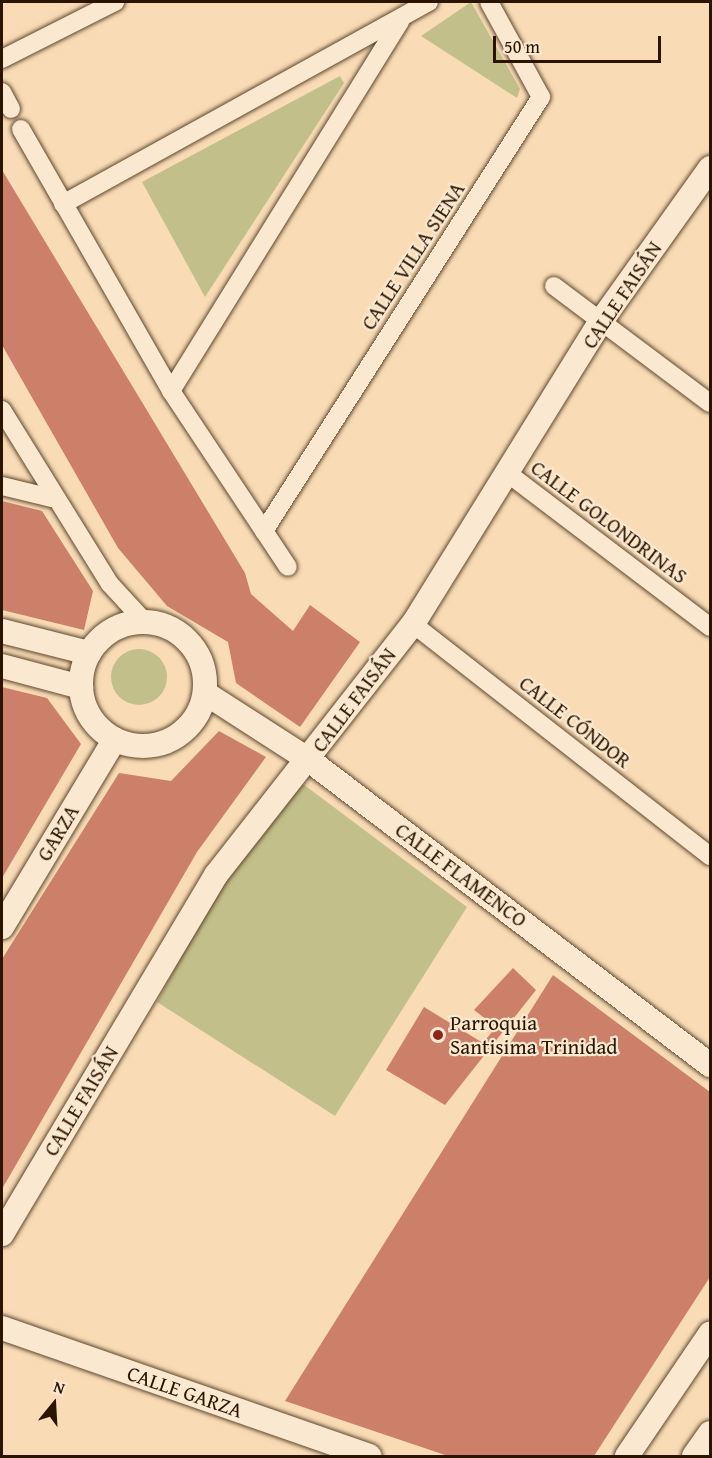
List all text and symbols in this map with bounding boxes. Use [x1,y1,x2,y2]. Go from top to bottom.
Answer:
scale bar [496,24,664,62]
text: 50 m [504,33,540,60]
street label: CALLE VILLA SIENA [356,177,470,335]
street label: CALLE FAISÁN [577,237,667,353]
street label: CALLE GOLONDRINAS [526,455,692,589]
street label: CALLE FAISÁN [307,643,401,757]
street label: CALLE CÓNDOR [514,671,636,773]
street label: GARZA [31,800,85,866]
street label: CALLE FLAMENCO [390,817,532,933]
place label: Parroquia Santisima Trinidad [450,1010,618,1060]
marker: Parroquia Santisima Trinidad [431,1028,445,1042]
street label: CALLE FAISÁN [38,1041,124,1161]
street label: CALLE GARZA [124,1360,246,1424]
north arrow [24,1374,84,1434]
text: N [51,1374,68,1400]

